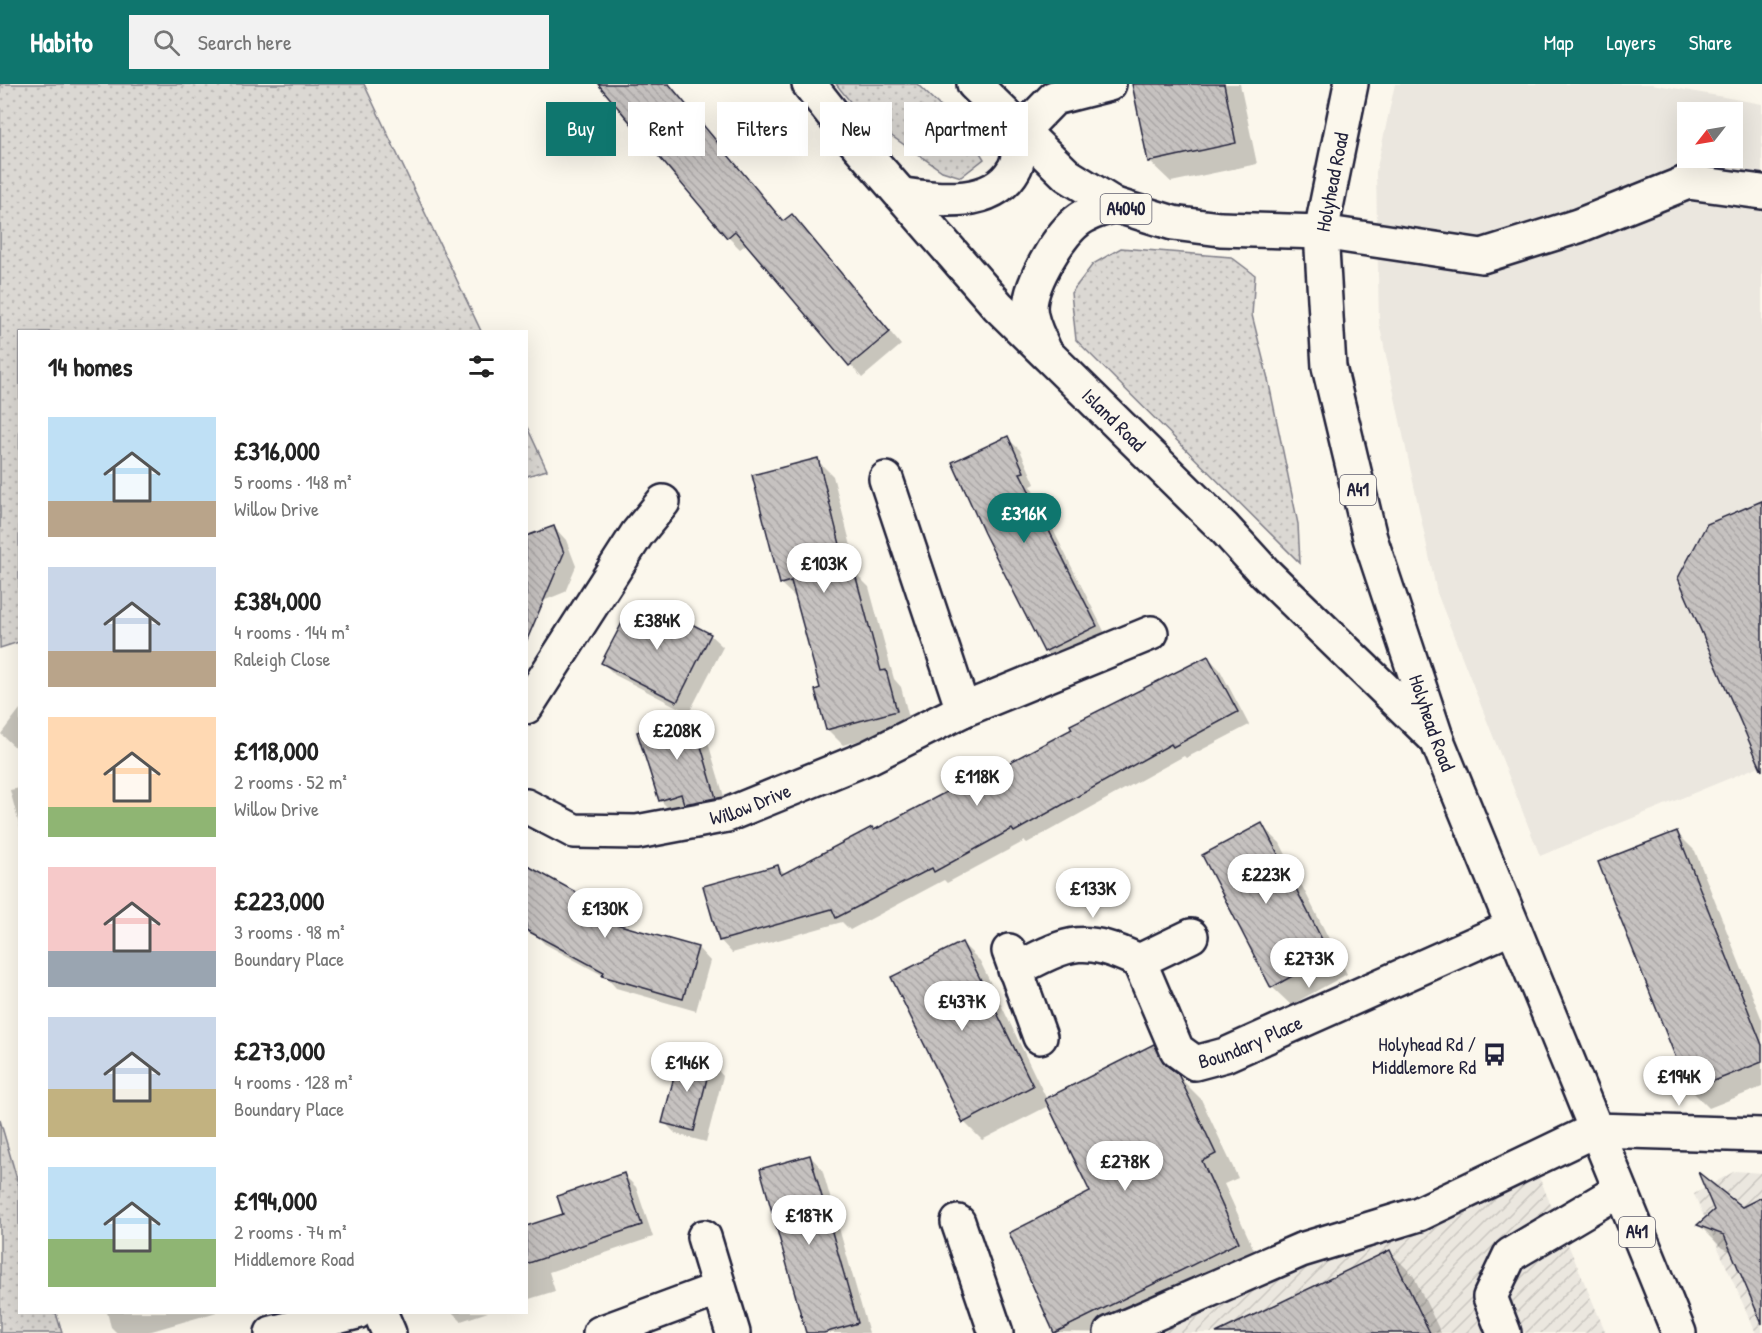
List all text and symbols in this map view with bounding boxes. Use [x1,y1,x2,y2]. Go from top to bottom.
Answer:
search box [129,15,549,69]
text: Habito [30,23,93,61]
icon: search [150,26,183,59]
text: Search here [198,27,292,57]
text: Map [1544,28,1573,57]
text: Layers [1606,28,1656,57]
text: Share [1689,28,1732,57]
chip: Buy [546,102,616,156]
chip: Rent [628,102,705,156]
chip: Filters [717,102,808,156]
chip: New [820,102,892,156]
chip: Apartment [904,102,1028,156]
north arrow [1677,102,1743,168]
map controls [1677,102,1743,168]
street label: Holyhead Road [1309,130,1354,234]
road number: A4040 [1100,194,1152,224]
text: 14 homes [48,349,133,384]
icon: filters [465,350,498,383]
street label: Island Road [1076,382,1152,457]
text: £316,000 [234,433,320,468]
icon: home [96,441,168,513]
text: 5 rooms · 148 m² [234,468,352,495]
road number: A41 [1340,475,1376,505]
pin: £316K [982,493,1066,544]
text: Willow Drive [234,495,319,522]
text: £316K [1001,499,1047,526]
pin: £103K [782,543,866,594]
text: £103K [801,549,847,576]
text: £384,000 [234,583,321,618]
icon: home [96,591,168,663]
pin: £384K [615,600,699,651]
text: £384K [634,606,680,633]
text: 4 rooms · 144 m² [234,618,349,645]
text: Raleigh Close [234,645,331,672]
street label: Holyhead Road [1403,671,1462,775]
pin: £208K [635,710,719,761]
text: £208K [653,716,701,743]
text: £118,000 [234,733,319,768]
icon: home [96,741,168,813]
pin: £118K [935,756,1019,807]
text: £118K [955,762,999,789]
text: 2 rooms · 52 m² [234,768,347,795]
street label: Willow Drive [707,776,795,831]
text: Willow Drive [234,795,319,822]
pin: £223K [1224,854,1308,905]
text: £223K [1241,860,1291,887]
pin: £133K [1051,868,1135,919]
text: £133K [1070,874,1116,901]
text: £223,000 [234,883,324,918]
pin: £130K [563,888,647,939]
icon: home [96,891,168,963]
text: £130K [582,894,628,921]
text: 3 rooms · 98 m² [234,918,345,945]
pin: £273K [1267,938,1351,989]
text: £273K [1284,944,1334,971]
text: Boundary Place [234,945,344,972]
pin: £437K [920,981,1004,1032]
text: £437K [938,987,986,1014]
street label: Boundary Place [1195,1008,1306,1075]
place label: Holyhead Rd / Middlemore Rd [1372,1030,1476,1080]
text: £273,000 [234,1033,325,1068]
icon: home [96,1041,168,1113]
pin: £146K [645,1042,729,1093]
bus stop icon: Holyhead Rd / Middlemore Rd [1481,1042,1507,1068]
text: £146K [665,1048,709,1075]
pin: £194K [1637,1056,1721,1107]
text: £194K [1657,1062,1701,1089]
text: 4 rooms · 128 m² [234,1068,353,1095]
text: Boundary Place [234,1095,344,1122]
pin: £278K [1083,1141,1167,1192]
text: £278K [1100,1147,1150,1174]
text: £194,000 [234,1183,317,1218]
icon: home [96,1191,168,1263]
pin: £187K [767,1195,851,1246]
text: £187K [785,1201,833,1228]
road number: A41 [1619,1217,1655,1247]
text: 2 rooms · 74 m² [234,1218,346,1245]
text: Middlemore Road [234,1245,354,1272]

